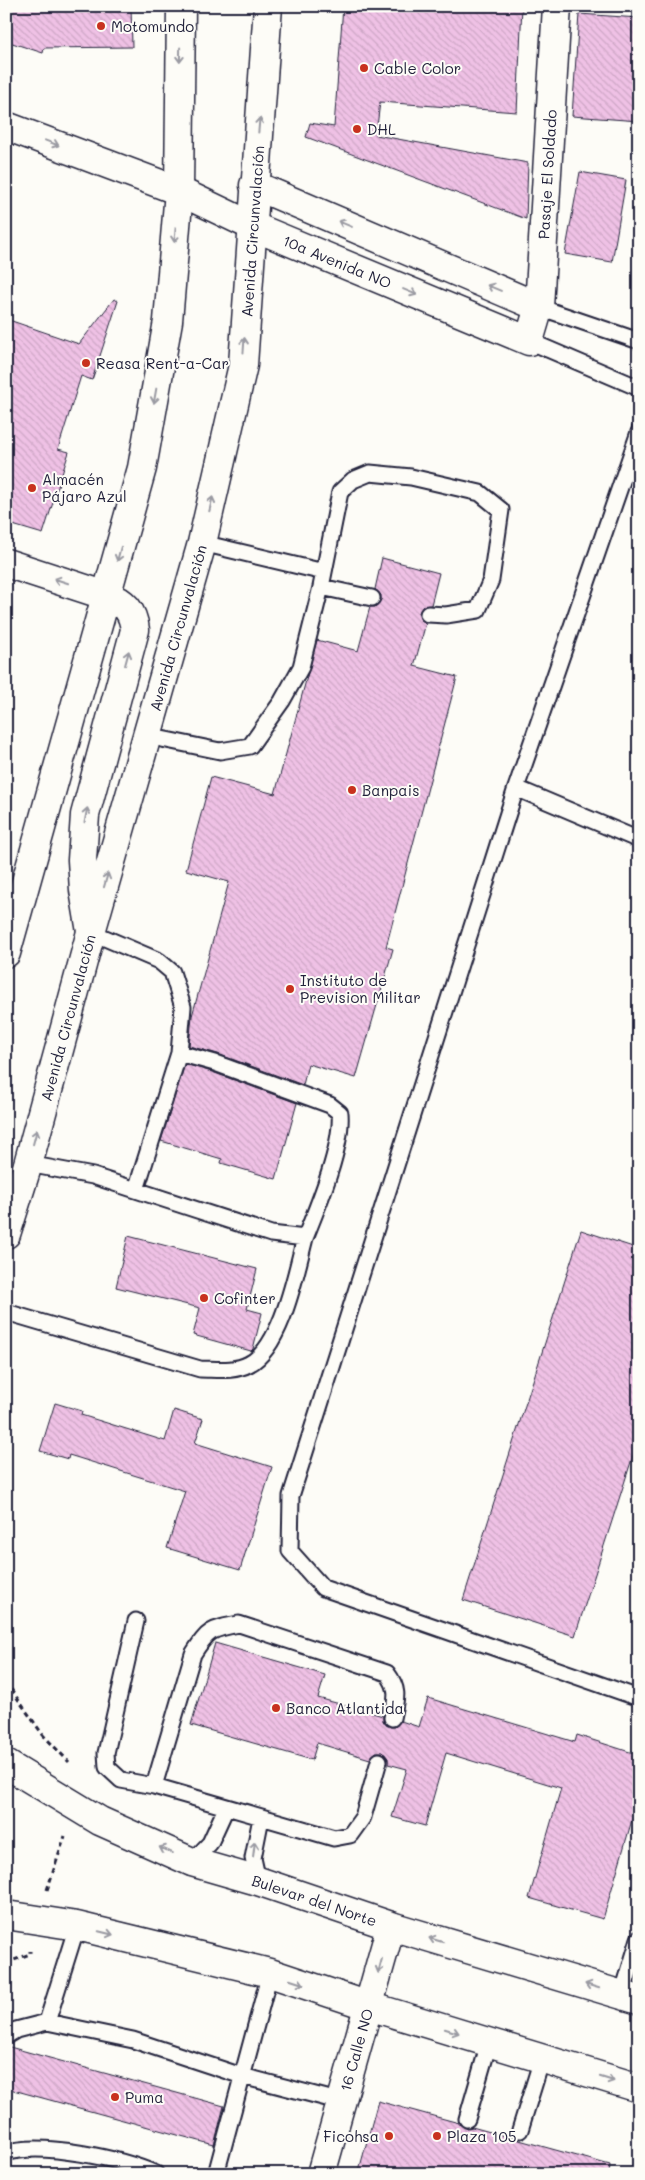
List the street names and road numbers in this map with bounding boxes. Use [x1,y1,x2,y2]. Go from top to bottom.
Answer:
street label: Pasaje El Soldado [533,109,561,240]
street label: Avenida Circunvalación [236,145,268,318]
street label: 10a Avenida NO [280,230,395,293]
street label: Avenida Circunvalación [145,542,211,713]
street label: Avenida Circunvalación [36,932,100,1103]
street label: Bulevar del Norte [250,1870,380,1931]
street label: 16 Calle NO [335,2006,377,2094]

